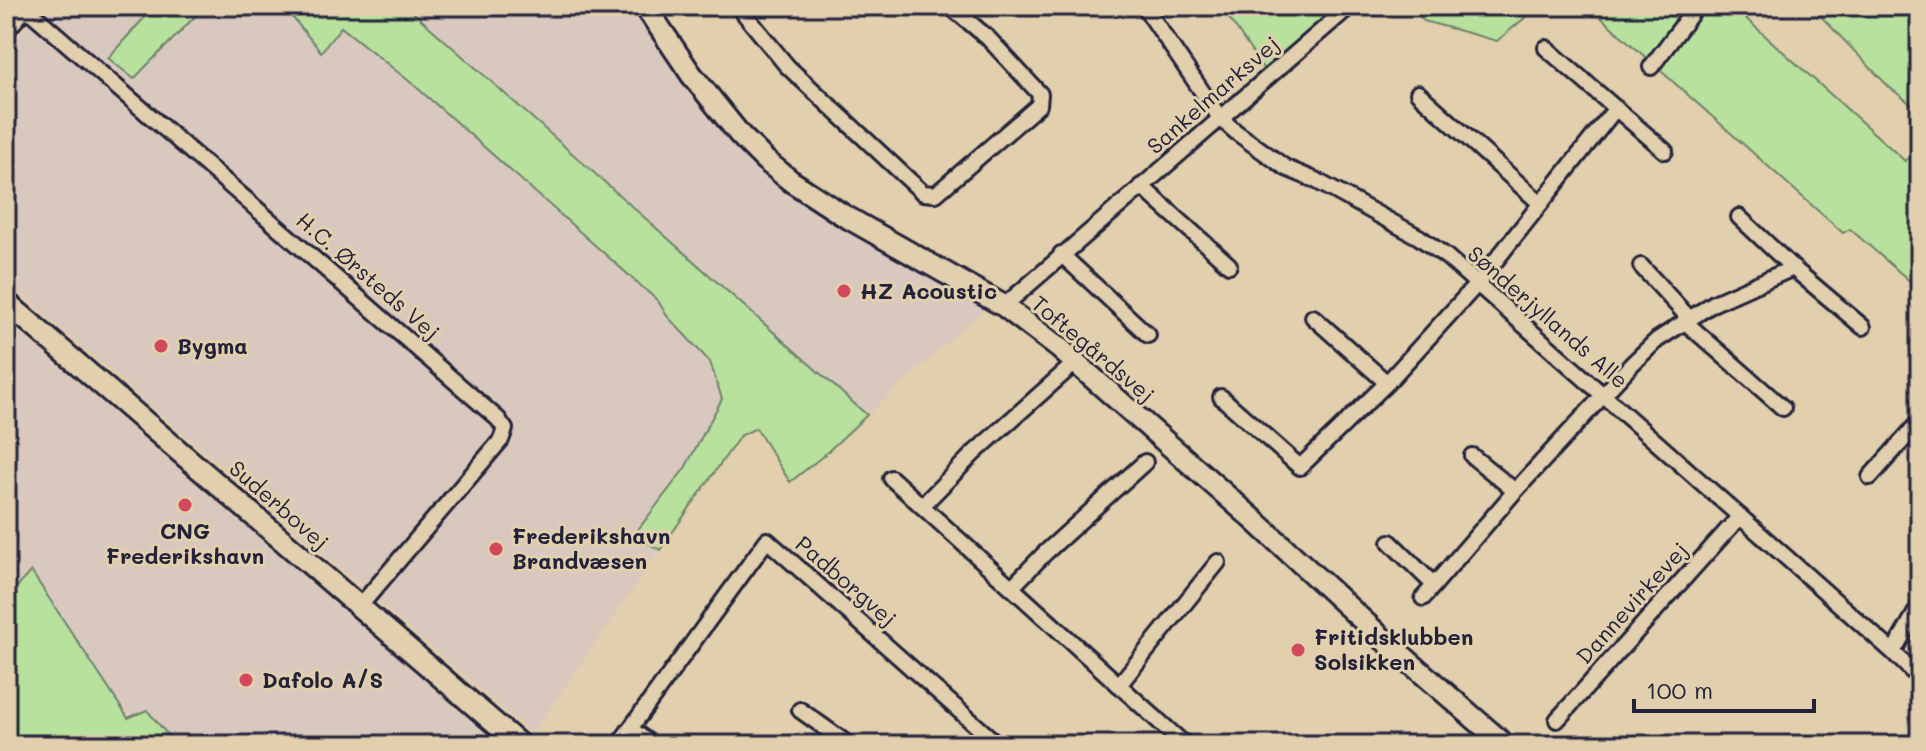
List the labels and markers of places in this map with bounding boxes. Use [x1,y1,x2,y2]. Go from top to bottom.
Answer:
place label: HZ Acoustic [860,276,997,305]
marker: HZ Acoustic [835,282,853,300]
place label: Bygma [177,331,248,360]
marker: Bygma [152,337,170,355]
marker: CNG Frederikshavn [176,496,194,514]
place label: CNG Frederikshavn [106,516,264,570]
place label: Frederikshavn Brandvæsen [512,521,670,575]
marker: Frederikshavn Brandvæsen [487,540,505,558]
place label: Fritidsklubben Solsikken [1314,622,1473,676]
marker: Fritidsklubben Solsikken [1289,641,1307,659]
place label: Dafolo A/S [262,665,383,694]
marker: Dafolo A/S [237,671,255,689]

